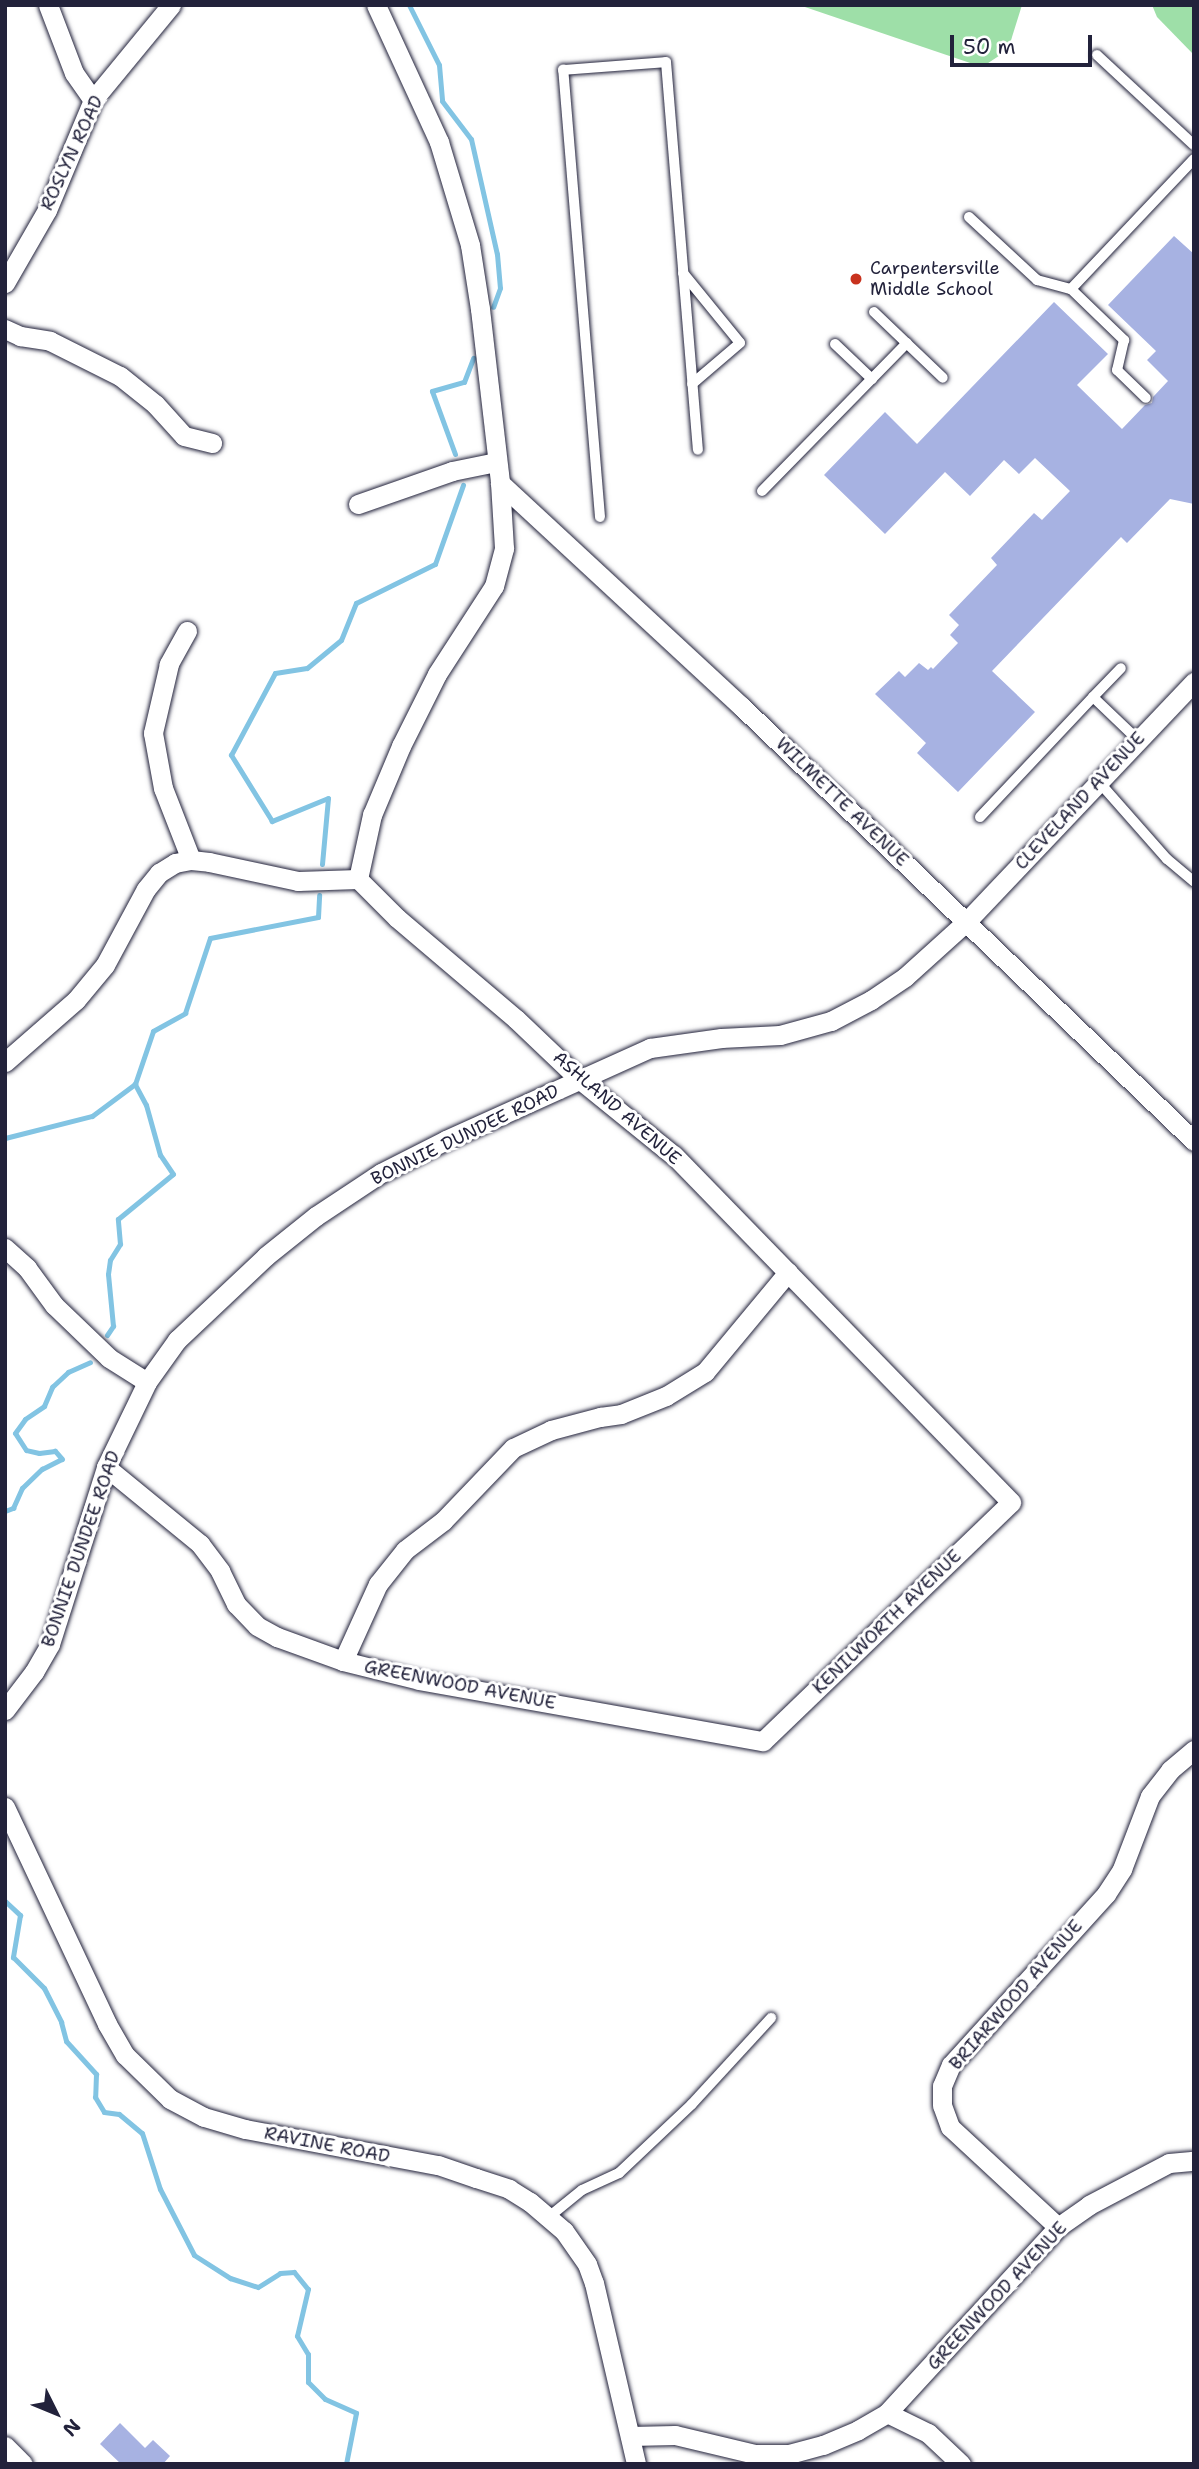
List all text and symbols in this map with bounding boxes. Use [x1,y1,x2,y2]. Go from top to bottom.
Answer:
scale bar [954,21,1096,65]
text: 50 m [963,33,1016,61]
street label: ROSLYN ROAD [36,92,108,214]
place label: Carpentersville Middle School [870,258,1000,300]
marker: Carpentersville Middle School [848,271,864,287]
street label: CLEVELAND AVENUE [1011,728,1149,874]
street label: WILMETTE AVENUE [771,733,913,871]
street label: ASHLAND AVENUE [549,1047,685,1169]
street label: BONNIE DUNDEE ROAD [368,1080,562,1190]
street label: BONNIE DUNDEE ROAD [37,1448,125,1650]
street label: KENILWORTH AVENUE [808,1545,966,1699]
street label: GREENWOOD AVENUE [362,1656,558,1714]
street label: BRIARWOOD AVENUE [945,1916,1087,2074]
street label: RAVINE ROAD [262,2122,392,2168]
street label: GREENWOOD AVENUE [923,2217,1071,2375]
north arrow [21,2378,91,2448]
text: N [57,2414,86,2442]

